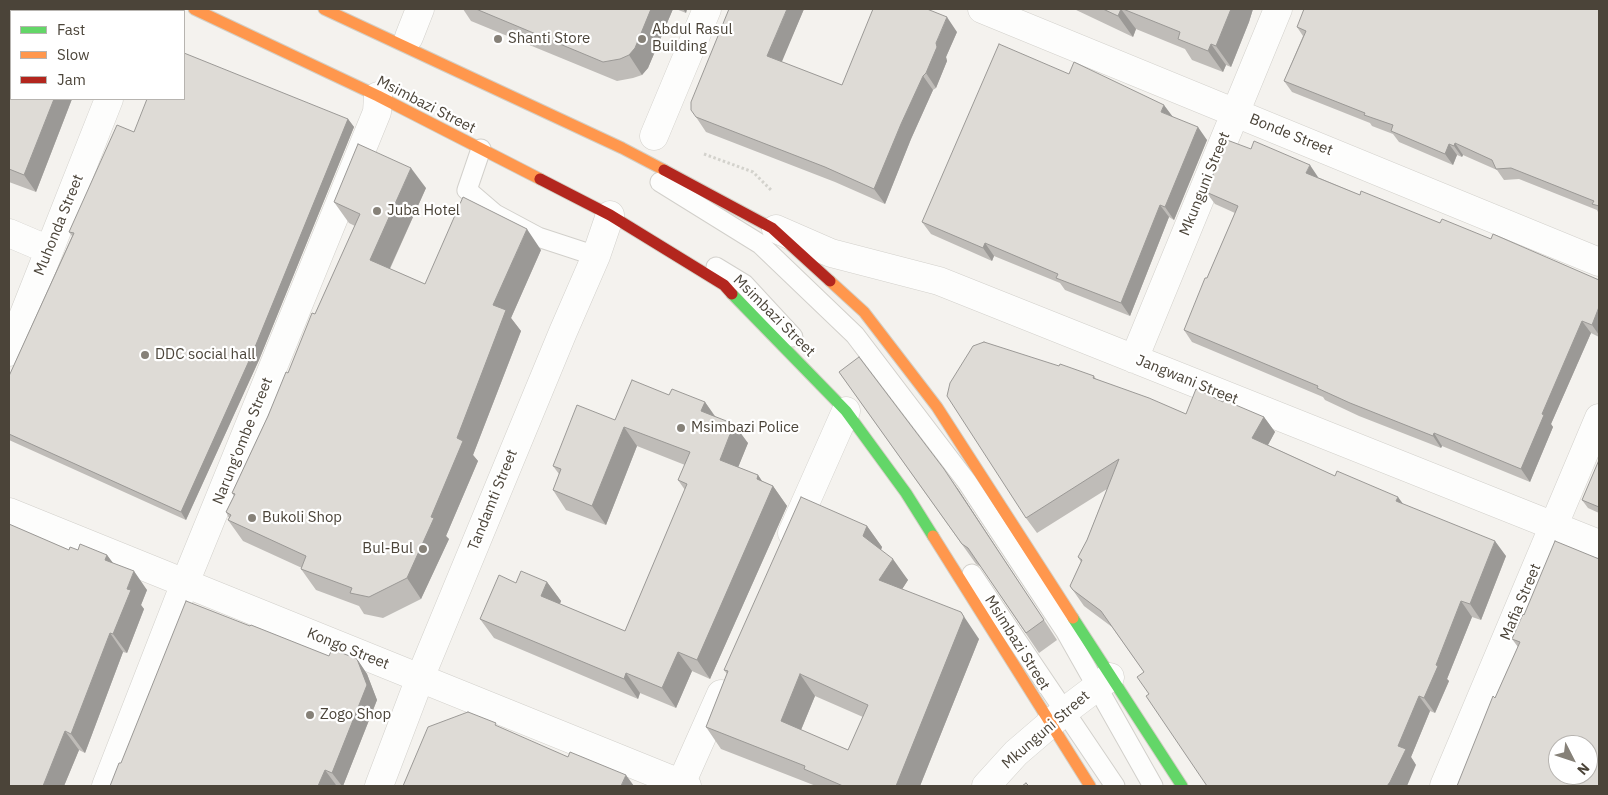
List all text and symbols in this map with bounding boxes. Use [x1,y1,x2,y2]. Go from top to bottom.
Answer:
legend [10,10,185,100]
text: Fast [57,20,85,39]
place label: Abdul Rasul Building [652,21,733,56]
place label: Shanti Store [508,30,590,48]
marker: Shanti Store [492,33,504,45]
marker: Abdul Rasul Building [636,33,648,45]
text: Slow [57,45,90,64]
text: Jam [57,70,86,89]
street label: Msimbazi Street [374,72,478,138]
street label: Bonde Street [1247,110,1335,160]
street label: Mkunguni Street [1176,129,1234,239]
street label: Muhonda Street [31,172,87,278]
place label: Juba Hotel [387,202,460,220]
marker: Juba Hotel [371,205,383,217]
street label: Msimbazi Street [729,271,819,361]
place label: DDC social hall [155,346,255,364]
marker: DDC social hall [139,349,151,361]
street label: Jangwani Street [1133,351,1241,409]
street label: Narung'ombe Street [209,375,277,507]
place label: Msimbazi Police [691,419,799,437]
marker: Msimbazi Police [675,422,687,434]
street label: Tandamti Street [465,447,521,553]
place label: Bukoli Shop [262,509,342,527]
marker: Bukoli Shop [246,512,258,524]
place label: Bul-Bul [362,540,413,558]
marker: Bul-Bul [417,543,429,555]
street label: Mafia Street [1497,561,1545,643]
street label: Msimbazi Street [981,592,1053,694]
street label: Kongo Street [304,624,392,674]
street label: Mkunguni Street [998,687,1094,773]
place label: Zogo Shop [320,706,391,724]
marker: Zogo Shop [304,709,316,721]
north arrow [1548,735,1598,785]
text: N [1573,759,1594,779]

